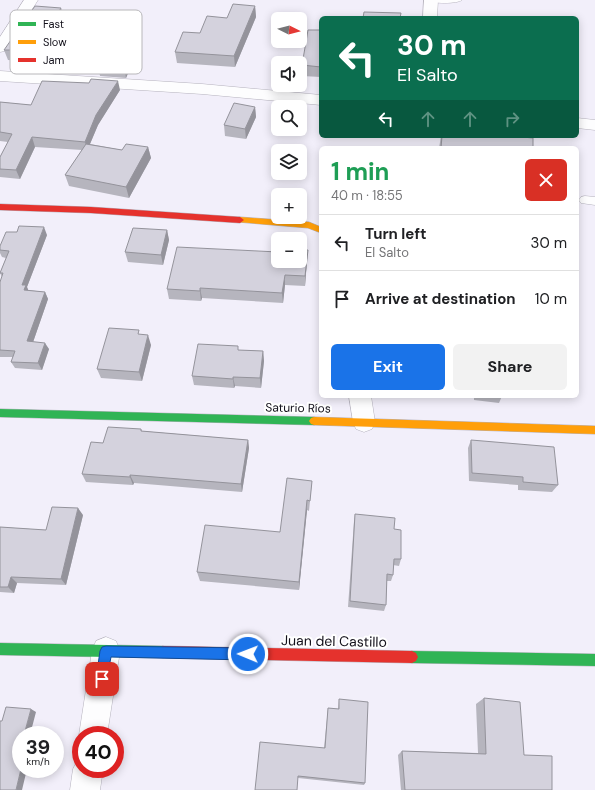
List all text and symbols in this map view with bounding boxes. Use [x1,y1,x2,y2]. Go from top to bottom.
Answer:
legend [10,10,142,74]
north arrow [271,12,307,48]
map controls [271,12,307,268]
text: Fast [43,17,64,31]
text: 30 m [397,27,467,64]
icon: left [331,32,383,84]
text: Slow [43,35,67,49]
text: Jam [43,53,64,67]
button: sound [271,56,307,92]
text: El Salto [397,63,458,87]
button: search [271,100,307,136]
icon: left [375,108,397,130]
icon: ahead [417,108,439,130]
icon: ahead [459,108,481,130]
icon: right [501,108,523,130]
button: layers [271,144,307,180]
text: 1 min [331,156,389,187]
button: close [525,159,567,201]
text: 40 m · 18:55 [331,187,403,204]
button: + [271,188,307,224]
text: Turn left [365,224,426,244]
button: − [271,232,307,268]
icon: left [331,232,353,254]
text: 30 m [531,233,567,253]
text: El Salto [365,244,409,261]
icon: arrive [331,288,353,310]
text: Arrive at destination [365,289,516,309]
text: 10 m [535,289,567,309]
button: Exit [331,344,445,390]
button: Share [453,344,567,390]
street label: Saturio Ríos [265,399,331,417]
street label: Juan del Castillo [281,631,387,651]
position arrow [227,633,269,675]
pin [85,662,119,696]
icon: arrive [91,668,113,690]
speed limit sign: 40 [72,726,124,778]
text: 39 [26,734,50,760]
text: km/h [26,755,50,768]

